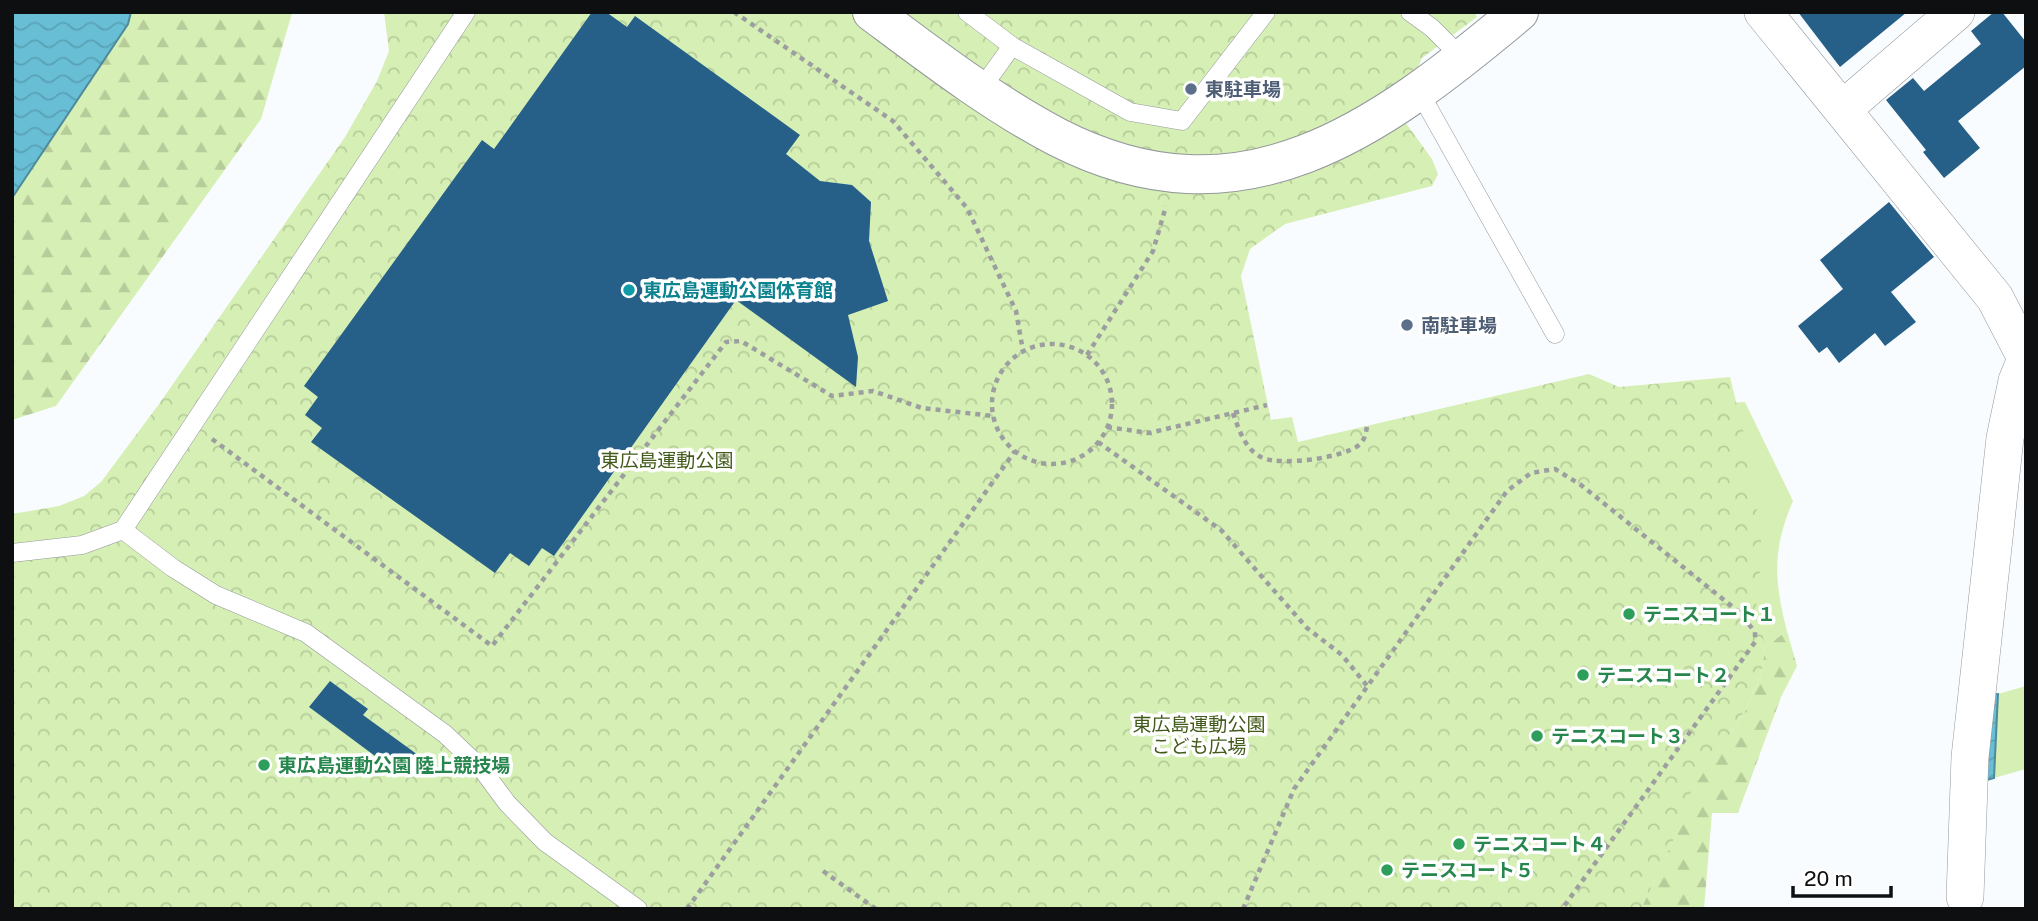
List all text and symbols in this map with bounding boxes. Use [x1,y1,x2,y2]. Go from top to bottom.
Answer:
place label: 東駐車場 [1205,78,1281,100]
marker: 東駐車場 [1183,81,1199,97]
place label: 東広島運動公園体育館 [643,279,833,301]
marker: 東広島運動公園体育館 [621,282,637,298]
place label: 南駐車場 [1421,314,1497,336]
marker: 南駐車場 [1399,317,1415,333]
park label: 東広島運動公園 [600,449,734,471]
place label: テニスコート１ [1643,603,1776,625]
marker: テニスコート１ [1621,606,1637,622]
place label: テニスコート２ [1597,664,1730,686]
marker: テニスコート２ [1575,667,1591,683]
park label: 東広島運動公園 こども広場 [1132,713,1266,757]
place label: テニスコート３ [1551,725,1684,747]
marker: テニスコート３ [1529,728,1545,744]
place label: 東広島運動公園 陸上競技場 [278,754,510,776]
marker: 東広島運動公園 陸上競技場 [256,757,272,773]
place label: テニスコート４ [1473,833,1606,855]
marker: テニスコート４ [1451,836,1467,852]
scale bar [1793,855,1891,899]
place label: テニスコート５ [1401,859,1534,881]
marker: テニスコート５ [1379,862,1395,878]
text: 20 m [1804,866,1853,891]

